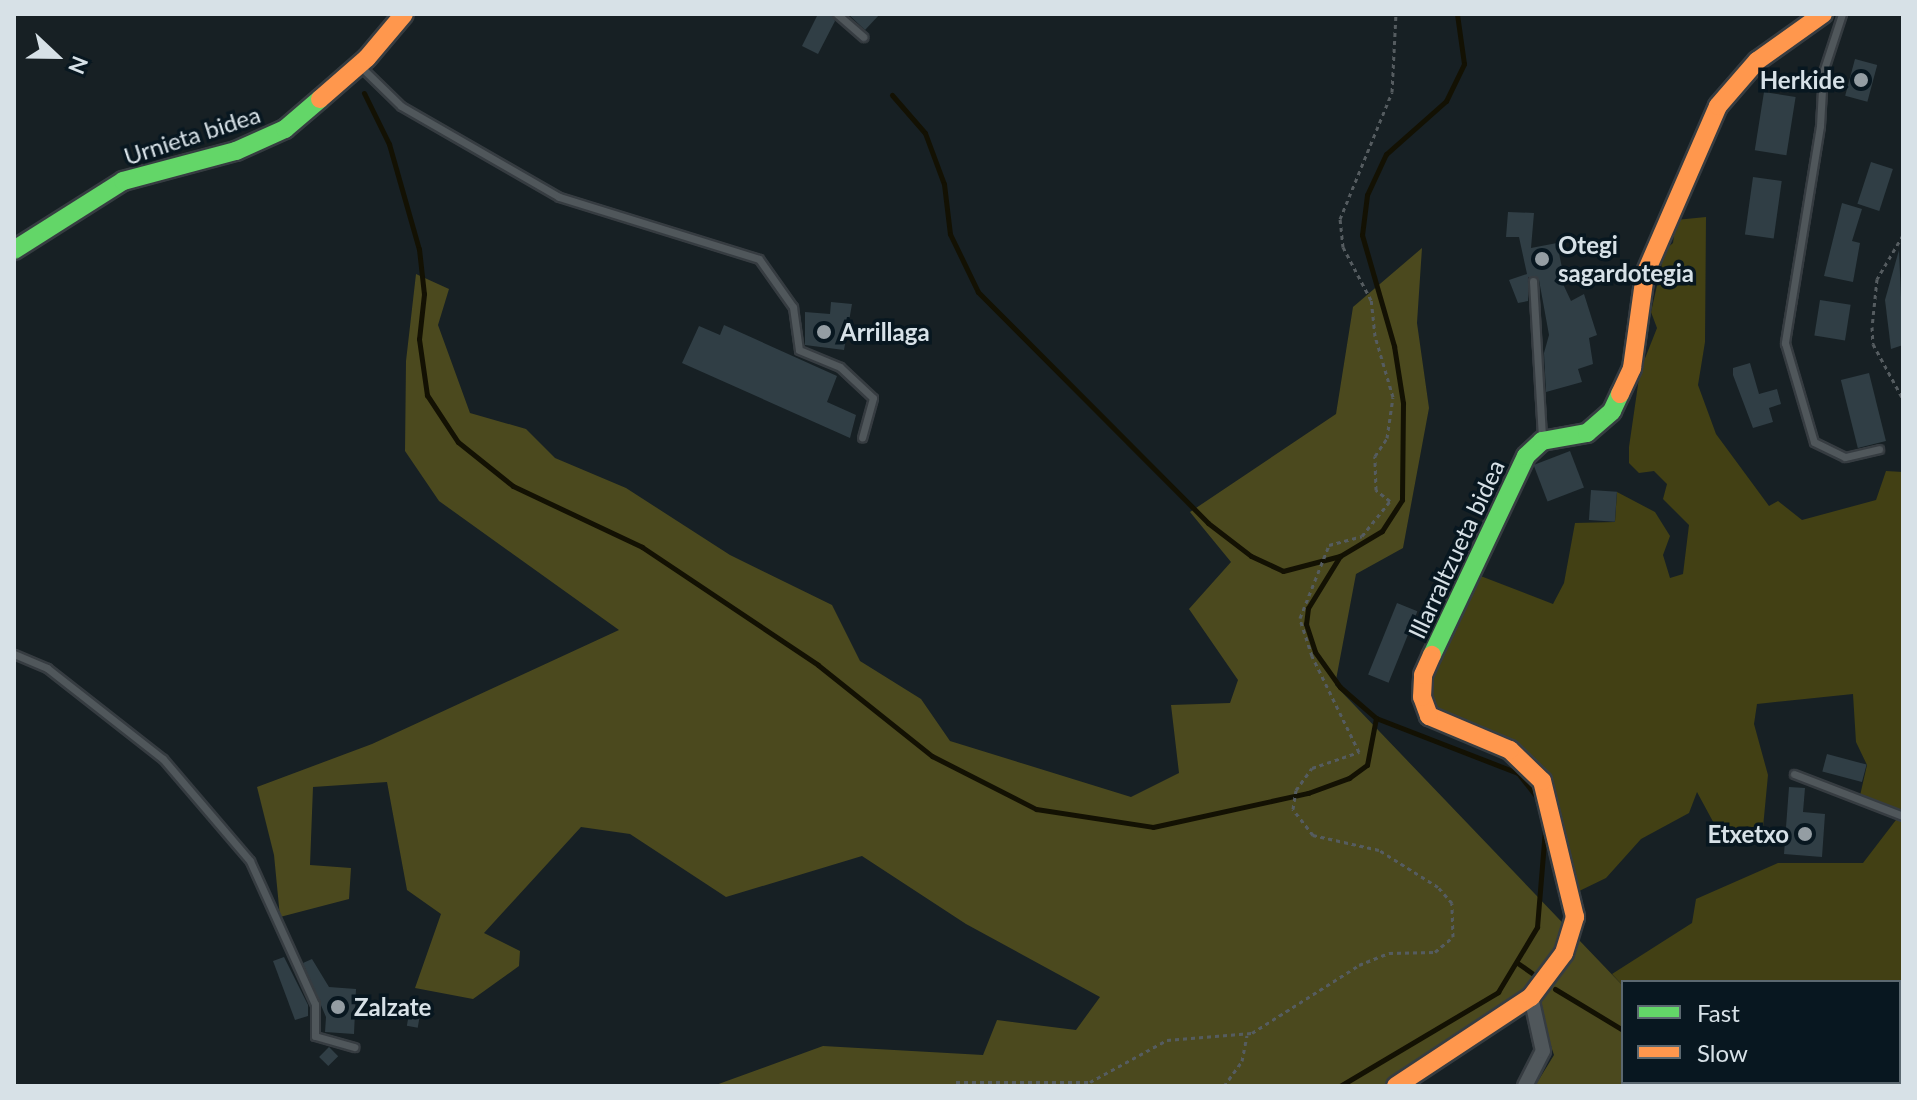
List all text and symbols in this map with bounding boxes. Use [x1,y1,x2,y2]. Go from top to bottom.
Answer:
north arrow [16,16,96,96]
text: N [63,52,94,78]
place label: Herkide [1760,66,1845,94]
marker: Herkide [1852,71,1870,89]
street label: Urnieta bidea [120,99,264,171]
place label: Otegi sagardotegia [1558,231,1694,287]
marker: Otegi sagardotegia [1533,250,1551,268]
place label: Arrillaga [840,318,930,346]
marker: Arrillaga [815,323,833,341]
street label: Illarraltzueta bidea [1402,455,1510,643]
place label: Etxetxo [1707,820,1789,848]
marker: Etxetxo [1796,825,1814,843]
legend [1621,980,1901,1084]
place label: Zalzate [354,993,431,1021]
marker: Zalzate [329,998,347,1016]
text: Fast [1697,998,1740,1027]
text: Slow [1697,1038,1748,1067]

